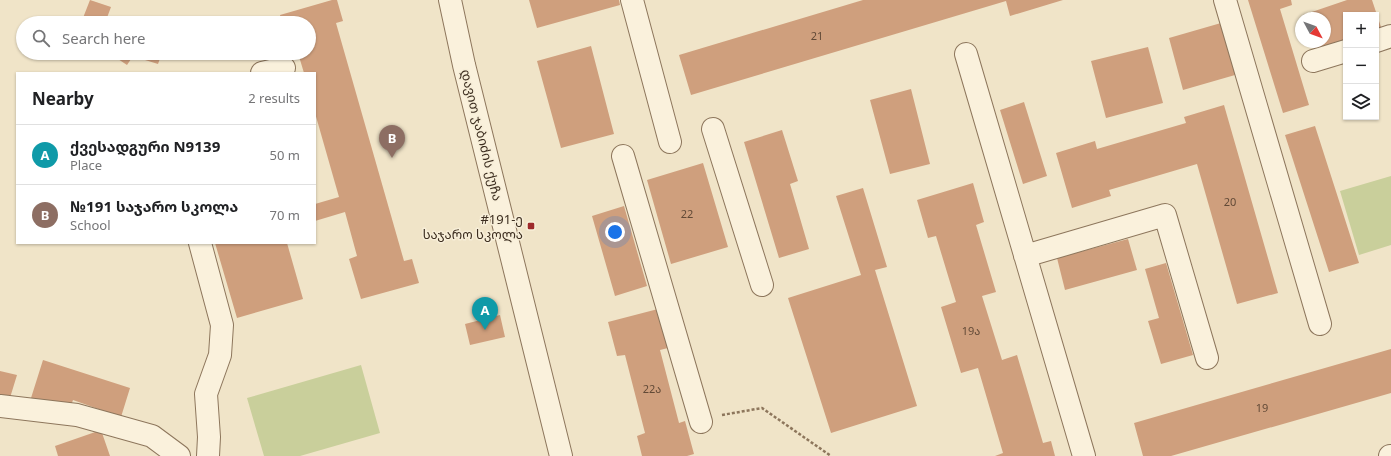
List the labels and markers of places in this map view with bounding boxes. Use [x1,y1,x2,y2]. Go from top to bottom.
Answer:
pin: B [379,125,405,158]
place label: #191-ე საჯარო სკოლა [423,210,523,243]
marker: #191-ე საჯარო სკოლა [526,221,536,231]
pin: A [472,297,498,330]

